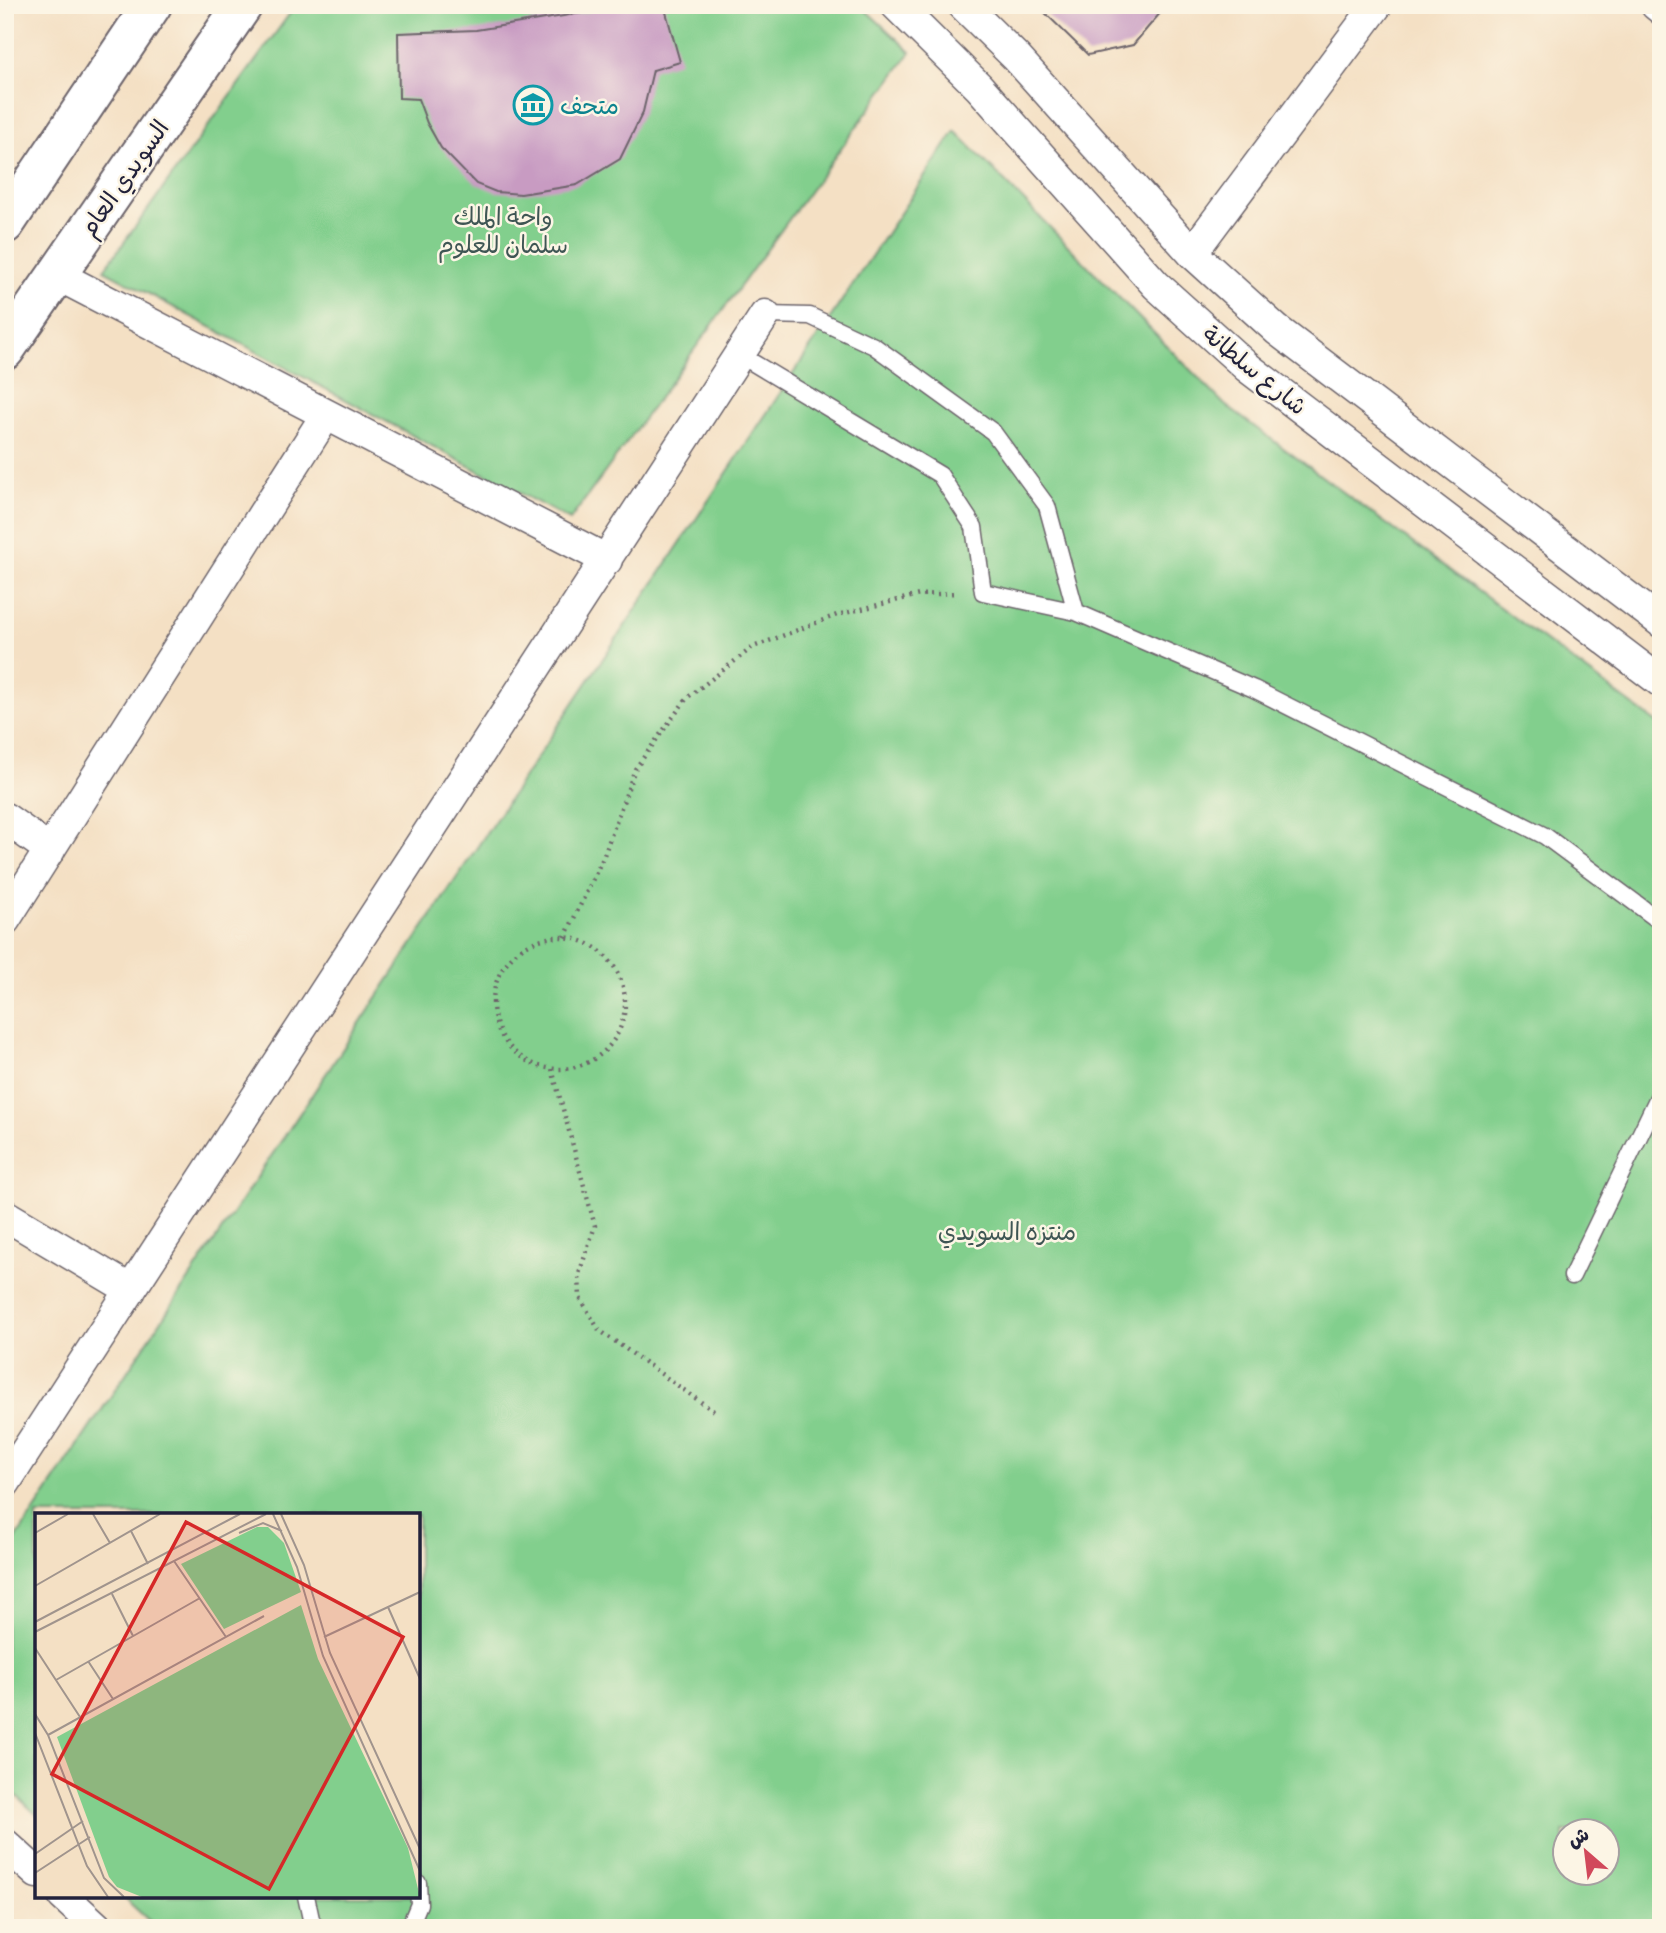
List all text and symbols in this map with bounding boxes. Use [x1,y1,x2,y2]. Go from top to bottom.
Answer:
museum icon: متحف [512,84,554,126]
place label: متحف [560,91,619,120]
street label: السويدي العام [73,114,179,245]
park label: واحة الملك سلمان للعلوم [438,202,568,263]
street label: شارع سلطانة [1195,319,1313,423]
park label: منتزه السويدي [938,1217,1076,1249]
inset map [35,1513,420,1898]
north arrow [1550,1818,1620,1888]
text: ش [1564,1822,1593,1852]

